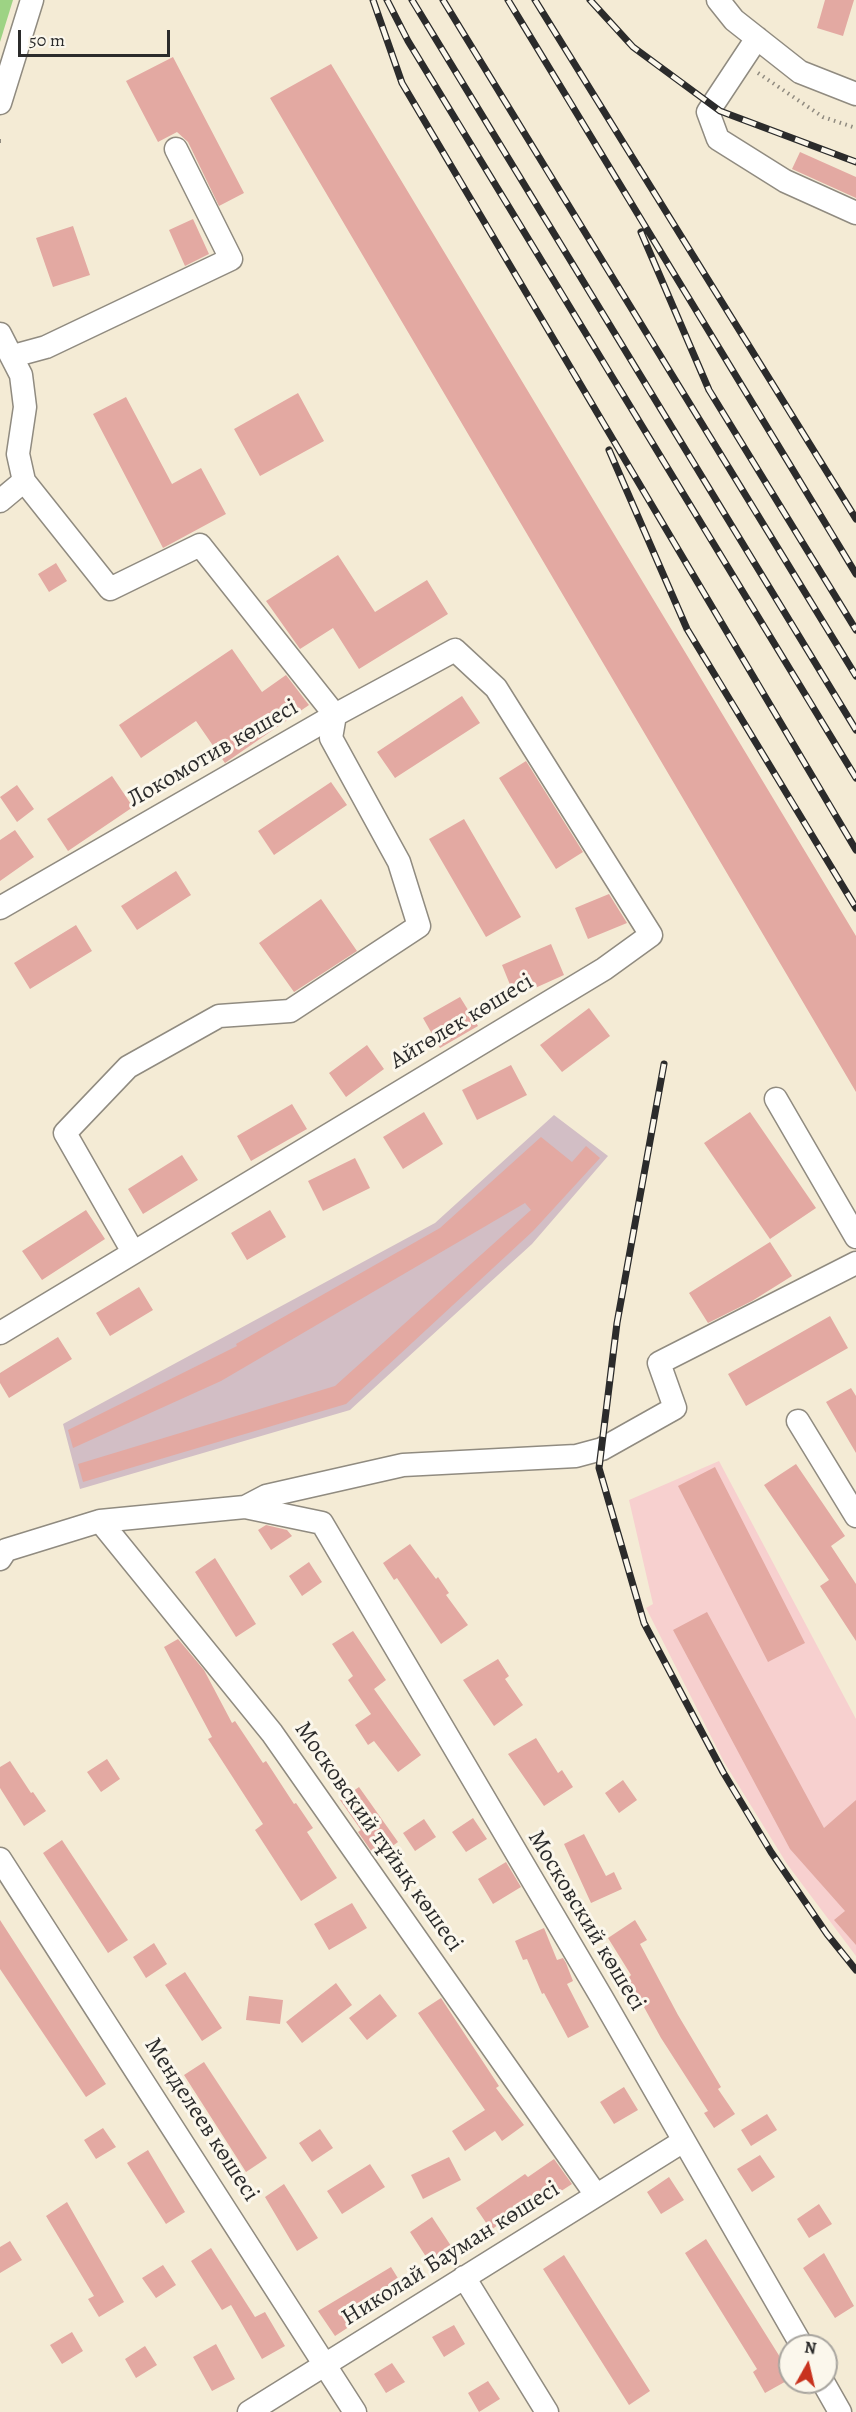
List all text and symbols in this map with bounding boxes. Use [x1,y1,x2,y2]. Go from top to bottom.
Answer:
scale bar [21,18,172,56]
text: 50 m [29,28,65,52]
street label: Локомотив көшесі [122,693,304,815]
street label: Айгөлек көшесі [385,968,539,1076]
street label: Московский тұйық көшесі [287,1716,469,1958]
street label: Московский көшесі [521,1825,651,2017]
street label: Менделеев көшесі [137,2033,265,2207]
street label: Николай Бауман көшесі [337,2175,565,2333]
north arrow [778,2334,838,2394]
text: N [803,2336,818,2360]

